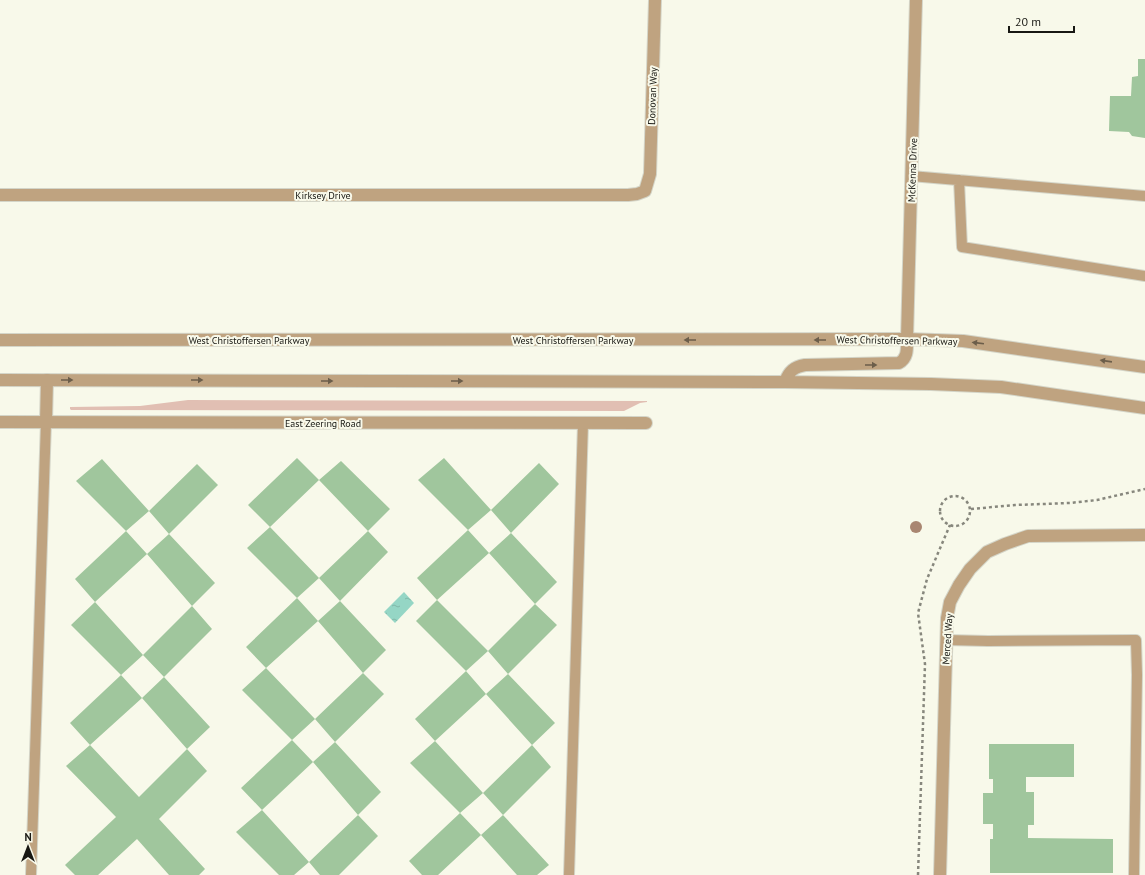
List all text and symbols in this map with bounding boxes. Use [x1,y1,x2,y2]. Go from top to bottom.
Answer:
scale bar [1009,8,1074,34]
text: 20 m [1015,14,1041,29]
street label: Donovan Way [645,67,660,125]
street label: McKenna Drive [905,138,920,202]
street label: Kirksey Drive [295,189,351,202]
street label: West Christoffersen Parkway [837,333,958,348]
street label: West Christoffersen Parkway [189,334,310,347]
street label: West Christoffersen Parkway [513,334,634,347]
one-way arrow [683,337,696,343]
one-way arrow [813,337,826,343]
one-way arrow [972,340,984,346]
one-way arrow [1100,358,1112,364]
one-way arrow [865,361,877,368]
one-way arrow [61,377,74,383]
one-way arrow [191,377,204,383]
one-way arrow [321,378,334,384]
one-way arrow [451,378,464,384]
street label: East Zeering Road [285,417,361,430]
street label: Merced Way [939,613,956,665]
north arrow [8,827,48,867]
text: N [24,830,32,844]

